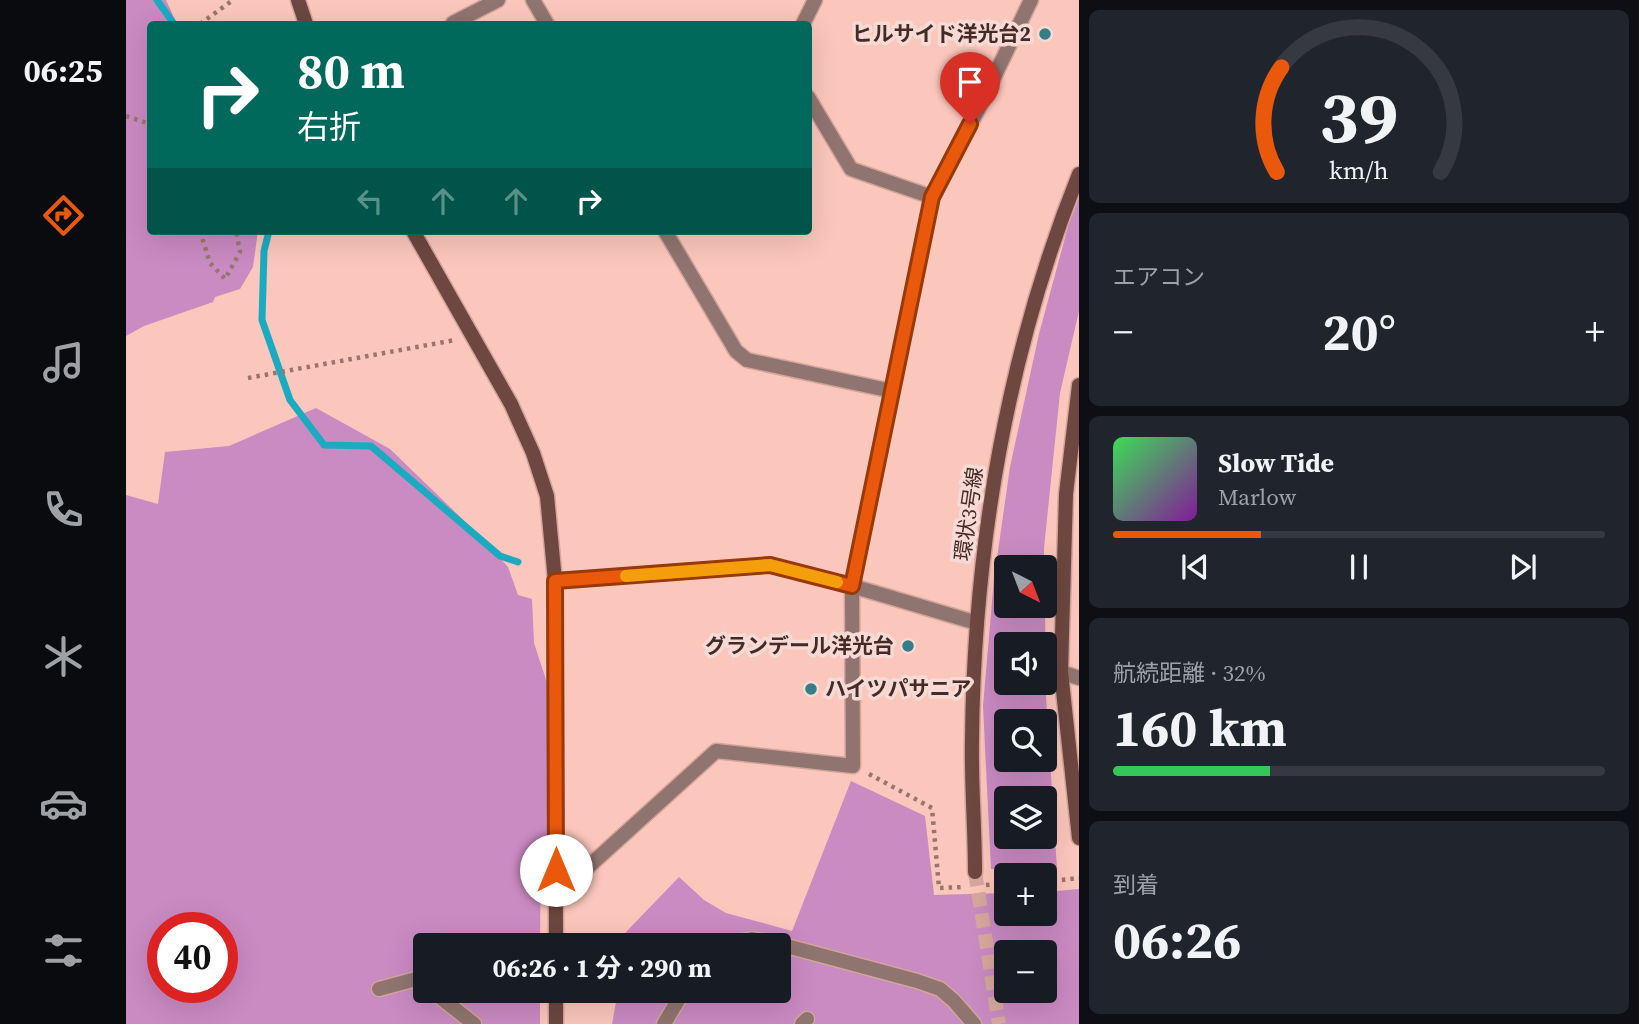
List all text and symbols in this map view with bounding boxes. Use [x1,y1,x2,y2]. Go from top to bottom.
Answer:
place label: ヒルサイド洋光台2 [852,19,1031,48]
marker: ヒルサイド洋光台2 [1037,26,1053,42]
text: 80 m [297,37,405,104]
text: 06:25 [24,49,102,93]
icon: right [182,49,273,140]
pin [940,52,1000,124]
icon: arrive [951,63,989,101]
text: 39 [1320,68,1398,167]
text: 右折 [297,105,361,149]
text: km/h [1329,153,1389,187]
icon: left [351,182,389,220]
icon: ahead [424,182,462,220]
icon: ahead [497,182,535,220]
icon: right [570,182,608,220]
icon: directions [39,191,88,240]
text: エアコン [1113,261,1205,293]
text: 20° [1322,296,1396,367]
text: − [1113,306,1133,358]
text: + [1585,306,1605,358]
icon: music [39,338,88,387]
text: Slow Tide [1218,445,1334,481]
street label: 環状3号線 [948,465,989,563]
text: Marlow [1218,481,1296,513]
icon: phone [39,485,88,534]
icon: previous [1176,548,1214,586]
icon: pause [1340,548,1378,586]
icon: next [1504,548,1542,586]
north arrow [994,555,1057,618]
map controls [994,555,1057,1003]
place label: グランデール洋光台 [705,631,894,660]
icon: climate [39,632,88,681]
button: sound [994,632,1057,695]
marker: グランデール洋光台 [900,638,916,654]
text: 航続距離 · 32% [1113,657,1266,689]
place label: ハイツパサニア [825,674,972,703]
marker: ハイツパサニア [803,681,819,697]
text: 160 km [1113,692,1287,763]
button: search [994,709,1057,772]
icon: car [39,779,88,828]
button: layers [994,786,1057,849]
position arrow [519,833,593,907]
button: + [994,863,1057,926]
text: 到着 [1113,869,1159,901]
text: 06:26 [1113,904,1241,975]
speed limit sign: 40 [147,912,238,1003]
icon: filters [39,926,88,975]
button: − [994,940,1057,1003]
text: 06:26 · 1 分 · 290 m [492,950,712,986]

